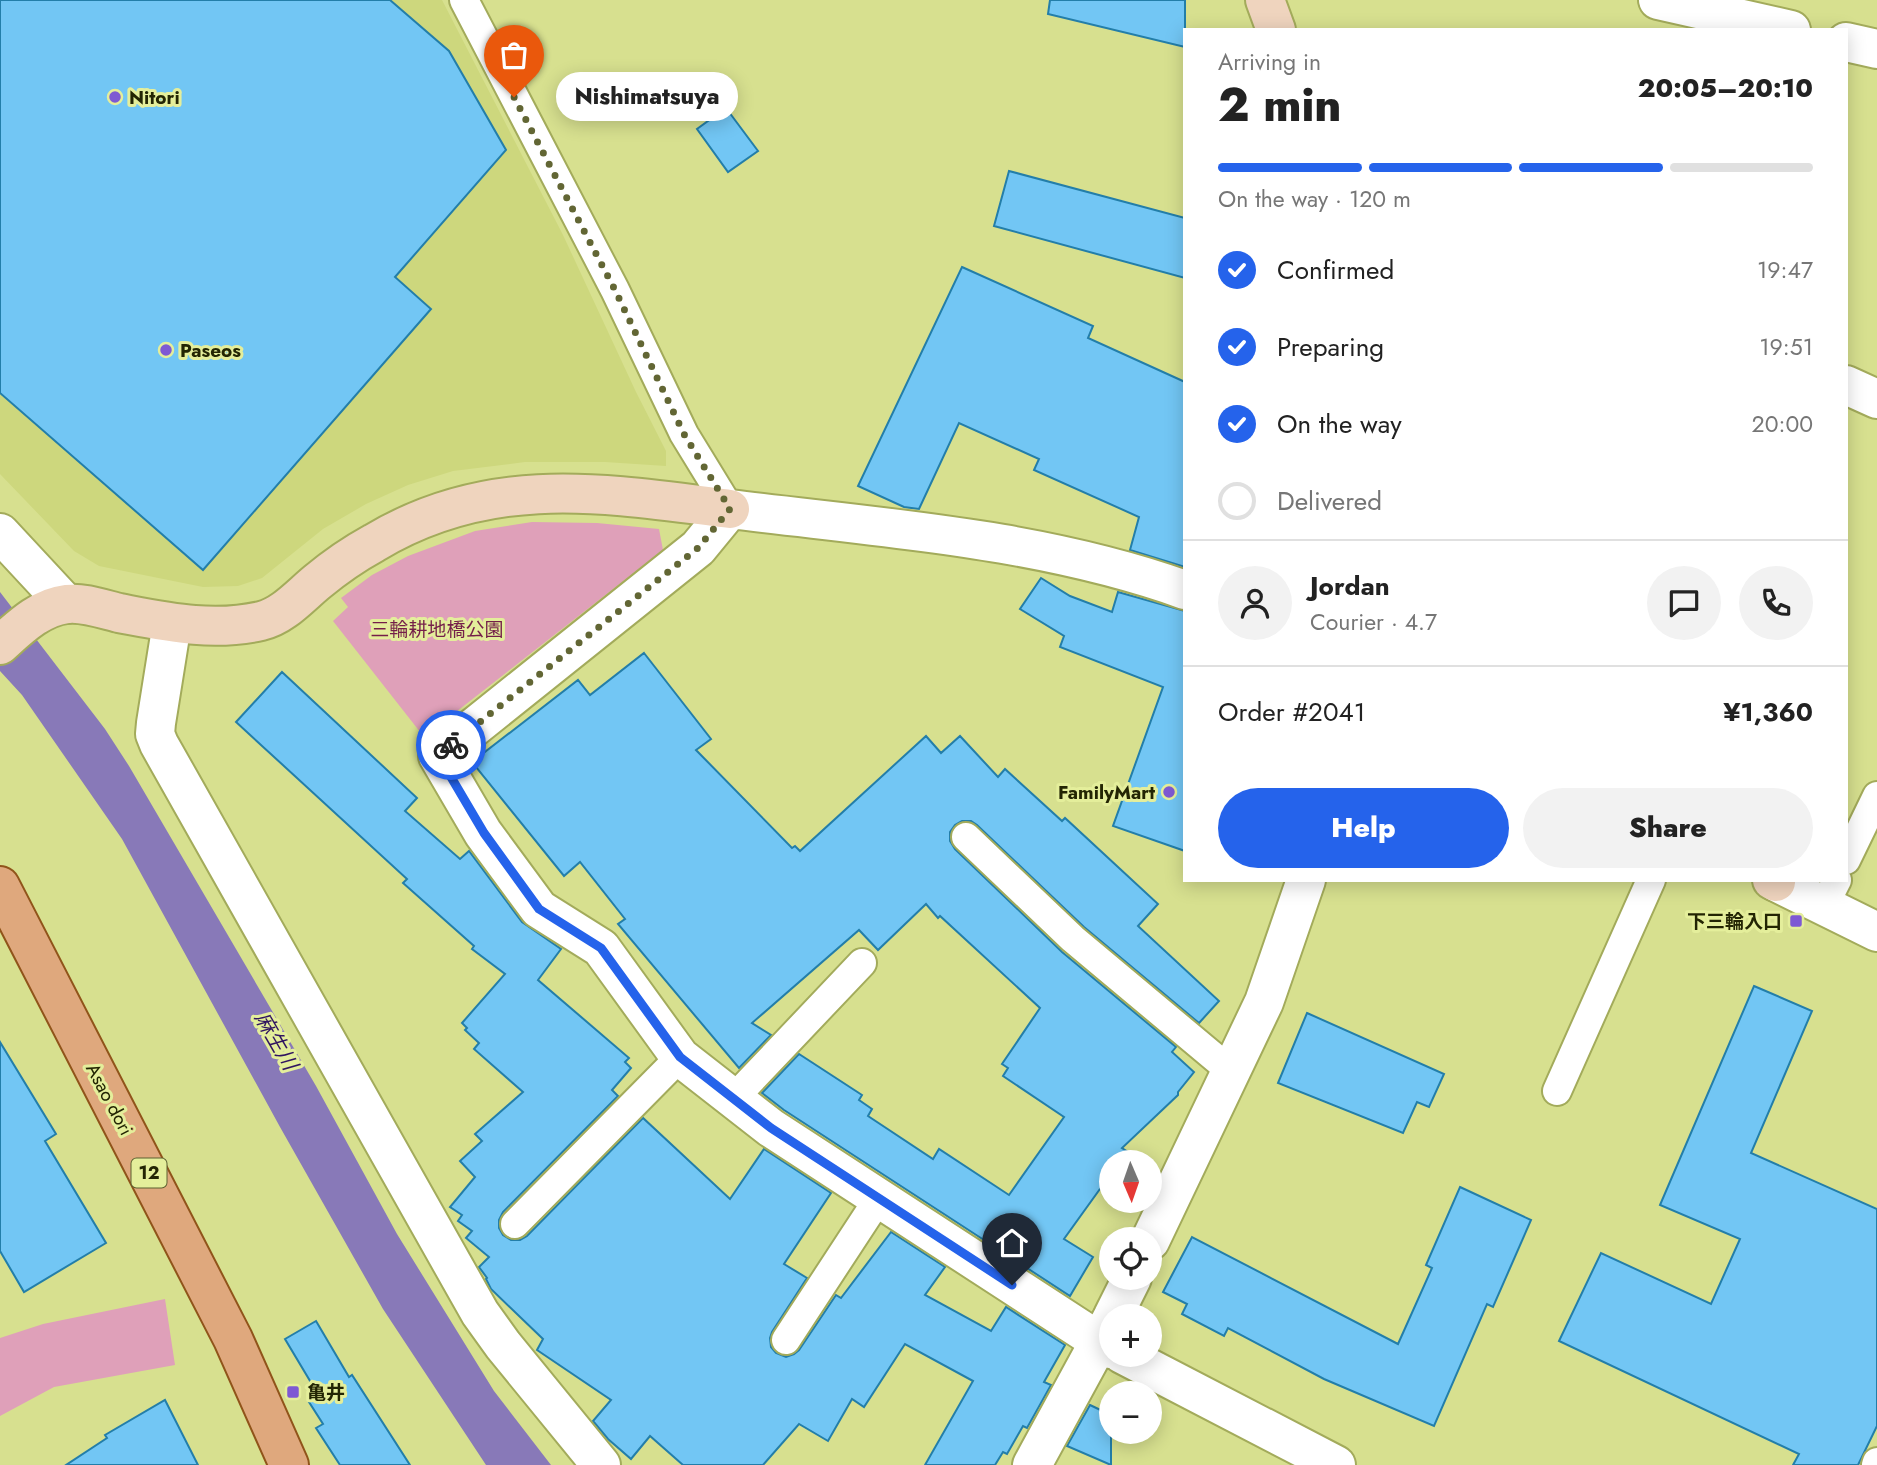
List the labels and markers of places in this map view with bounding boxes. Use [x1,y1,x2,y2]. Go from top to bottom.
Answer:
pin [484,25,544,97]
callout: Nishimatsuya [556,72,738,122]
place label: Nitori [129,84,180,111]
marker: Nitori [107,89,123,105]
place label: Paseos [180,337,241,364]
marker: Paseos [158,342,174,358]
place label: FamilyMart [1058,779,1155,806]
marker: FamilyMart [1161,784,1177,800]
place label: 下三輪入口 [1687,908,1782,935]
marker: 下三輪入口 [1788,913,1804,929]
pin [982,1213,1042,1285]
place label: 亀井 [307,1379,345,1406]
marker: 亀井 [285,1384,301,1400]

